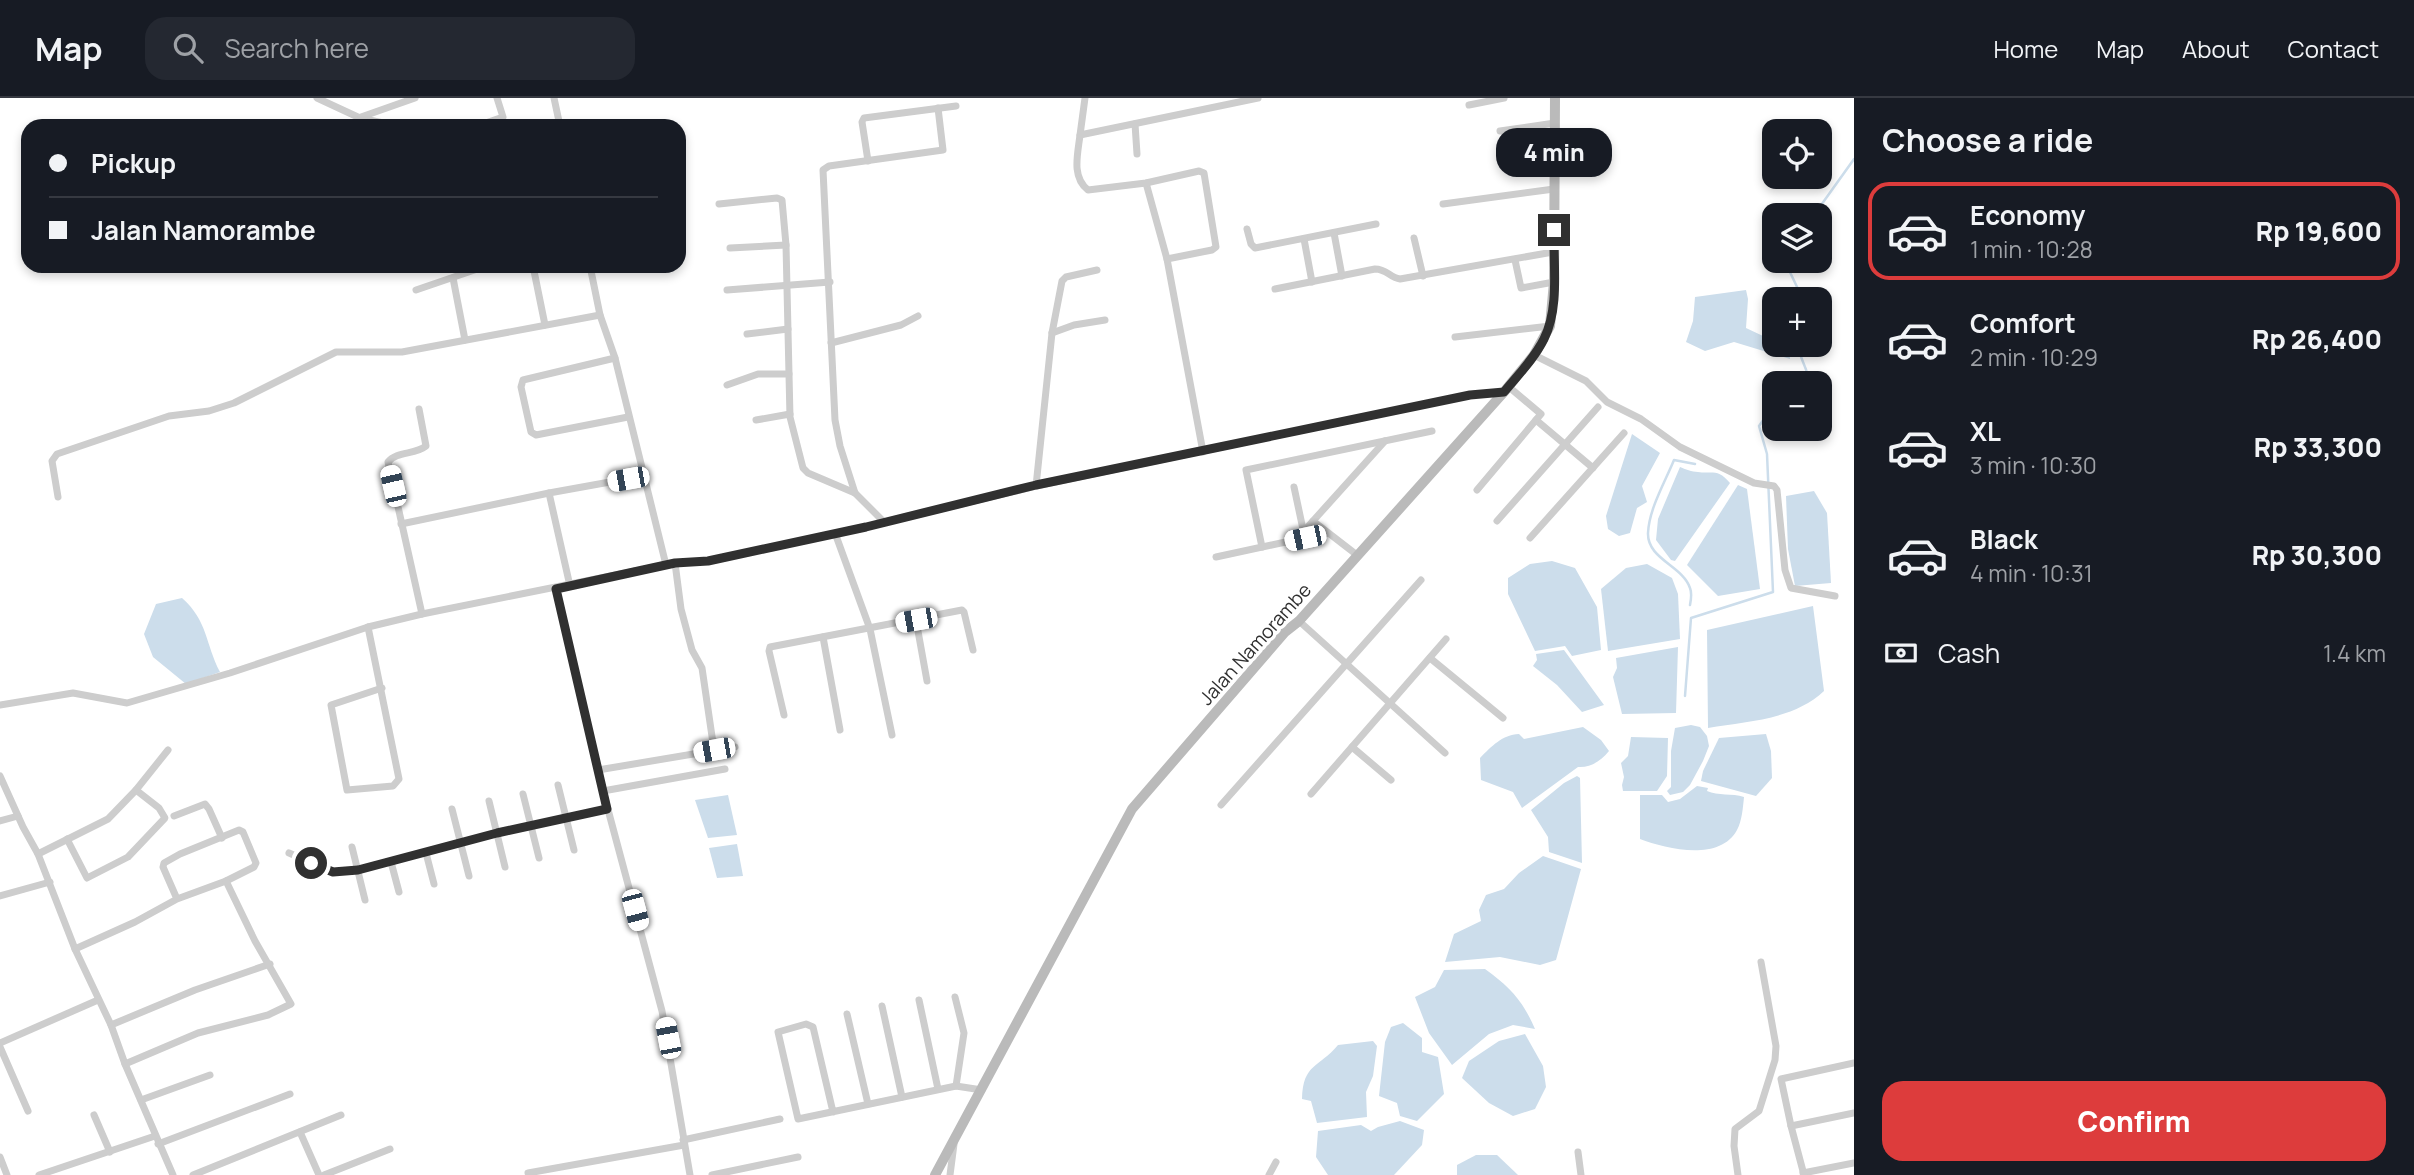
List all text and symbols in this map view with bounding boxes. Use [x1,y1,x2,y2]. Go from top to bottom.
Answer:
search box [145,17,635,80]
text: Map [35,26,103,71]
icon: search [169,29,207,67]
text: Search here [225,30,369,66]
text: Home [1993,32,2058,65]
text: Map [2096,32,2144,65]
text: About [2182,32,2250,65]
text: Contact [2288,32,2379,65]
text: Choose a ride [1882,118,2093,162]
map controls [1762,119,1832,441]
button: locate [1762,119,1832,189]
callout: 4 min [1496,129,1612,178]
text: 4 min [1523,136,1585,168]
text: Pickup [91,145,176,181]
text: Economy [1970,197,2085,233]
icon: car [1886,200,1949,263]
button: layers [1762,203,1832,273]
text: Jalan Namorambe [91,212,316,248]
text: Rp 19,600 [2256,213,2382,249]
route end [1538,214,1570,246]
text: 1 min · 10:28 [1970,233,2093,265]
button: + [1762,287,1832,357]
text: Comfort [1970,305,2076,341]
icon: car [1886,308,1949,371]
text: Rp 26,400 [2252,321,2382,357]
text: 2 min · 10:29 [1970,341,2098,373]
button: − [1762,371,1832,441]
text: XL [1970,413,2001,449]
icon: car [1886,416,1949,479]
text: Rp 33,300 [2254,429,2382,465]
text: 3 min · 10:30 [1970,449,2097,481]
car [379,463,408,509]
car [606,465,651,493]
text: Black [1970,521,2038,557]
car [1283,523,1328,553]
icon: car [1886,524,1949,587]
text: Rp 30,300 [2252,537,2382,573]
text: 4 min · 10:31 [1970,557,2093,589]
street label: Jalan Namorambe [1193,577,1317,711]
car [894,606,939,634]
icon: cash [1882,634,1920,672]
text: Cash [1938,635,2000,671]
text: 1.4 km [2323,637,2386,669]
car [692,736,737,764]
route start [295,847,327,879]
car [620,887,651,933]
car [654,1015,683,1061]
button: Confirm [1882,1081,2386,1161]

